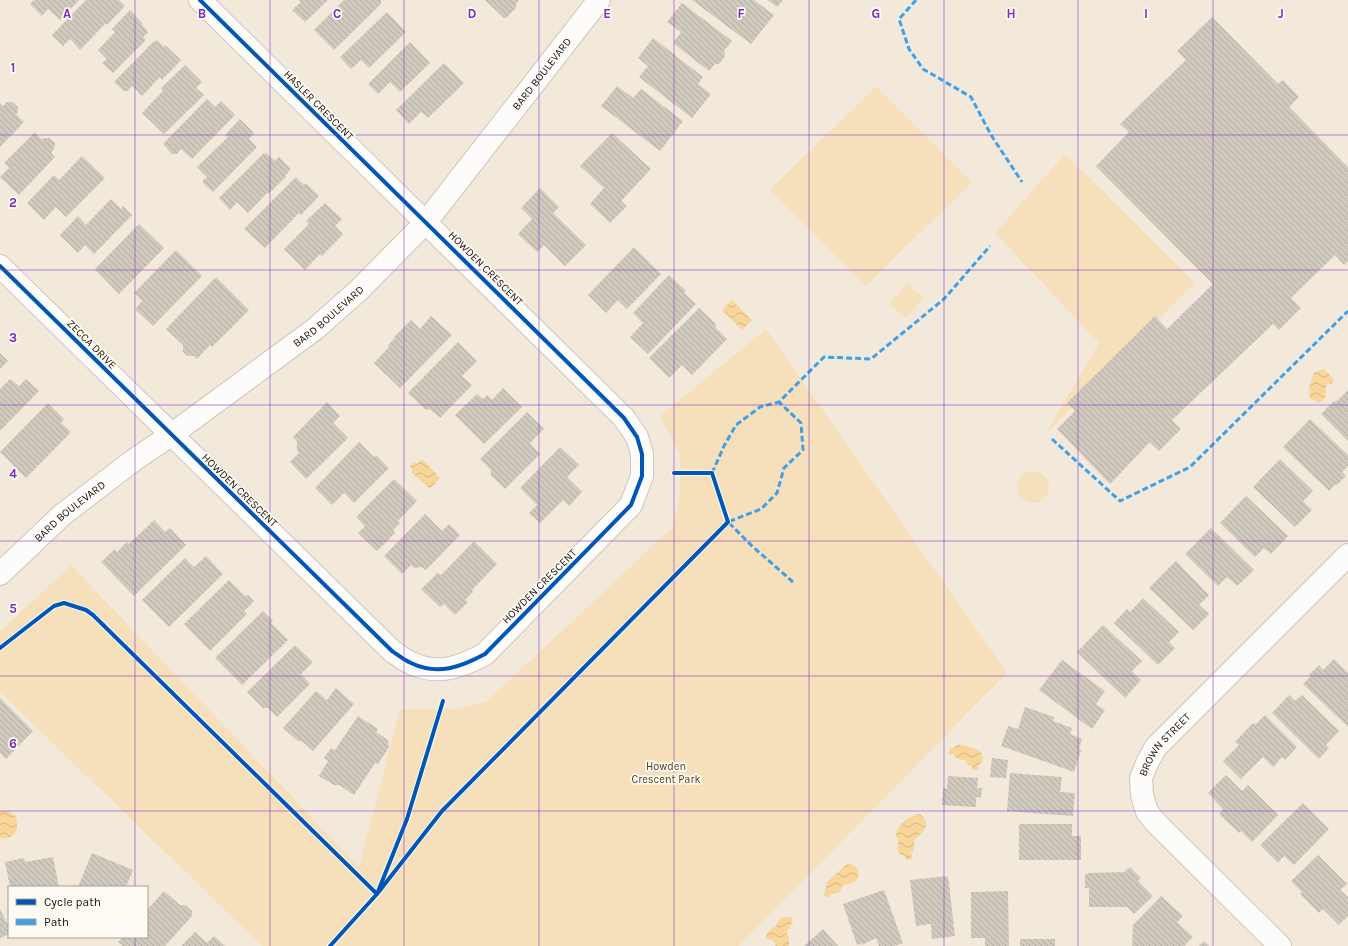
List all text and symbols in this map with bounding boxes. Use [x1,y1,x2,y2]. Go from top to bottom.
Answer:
text: A [63,6,71,21]
text: B [198,6,206,21]
text: C [333,6,341,21]
text: D [468,6,477,21]
text: E [603,6,611,21]
text: F [737,6,745,21]
text: G [872,6,880,21]
text: H [1006,6,1016,21]
text: I [1144,6,1148,21]
text: J [1278,6,1284,21]
street label: BARD BOULEVARD [510,35,574,113]
text: 1 [11,60,15,75]
street label: HASLER CRESCENT [281,68,357,143]
text: 2 [9,195,17,210]
street label: HOWDEN CRESCENT [446,228,526,309]
street label: BARD BOULEVARD [291,283,367,350]
street label: ZECCA DRIVE [64,317,119,372]
text: 3 [9,330,17,345]
street label: HOWDEN CRESCENT [199,451,281,530]
text: 4 [9,466,17,481]
street label: BARD BOULEVARD [32,478,108,545]
street label: HOWDEN CRESCENT [499,546,580,626]
text: 5 [9,601,17,616]
street label: BROWN STREET [1136,710,1194,778]
text: 6 [9,736,17,751]
park label: Howden Crescent Park [631,760,701,786]
legend [8,886,148,938]
text: Cycle path [44,895,101,909]
text: Path [44,915,69,929]

